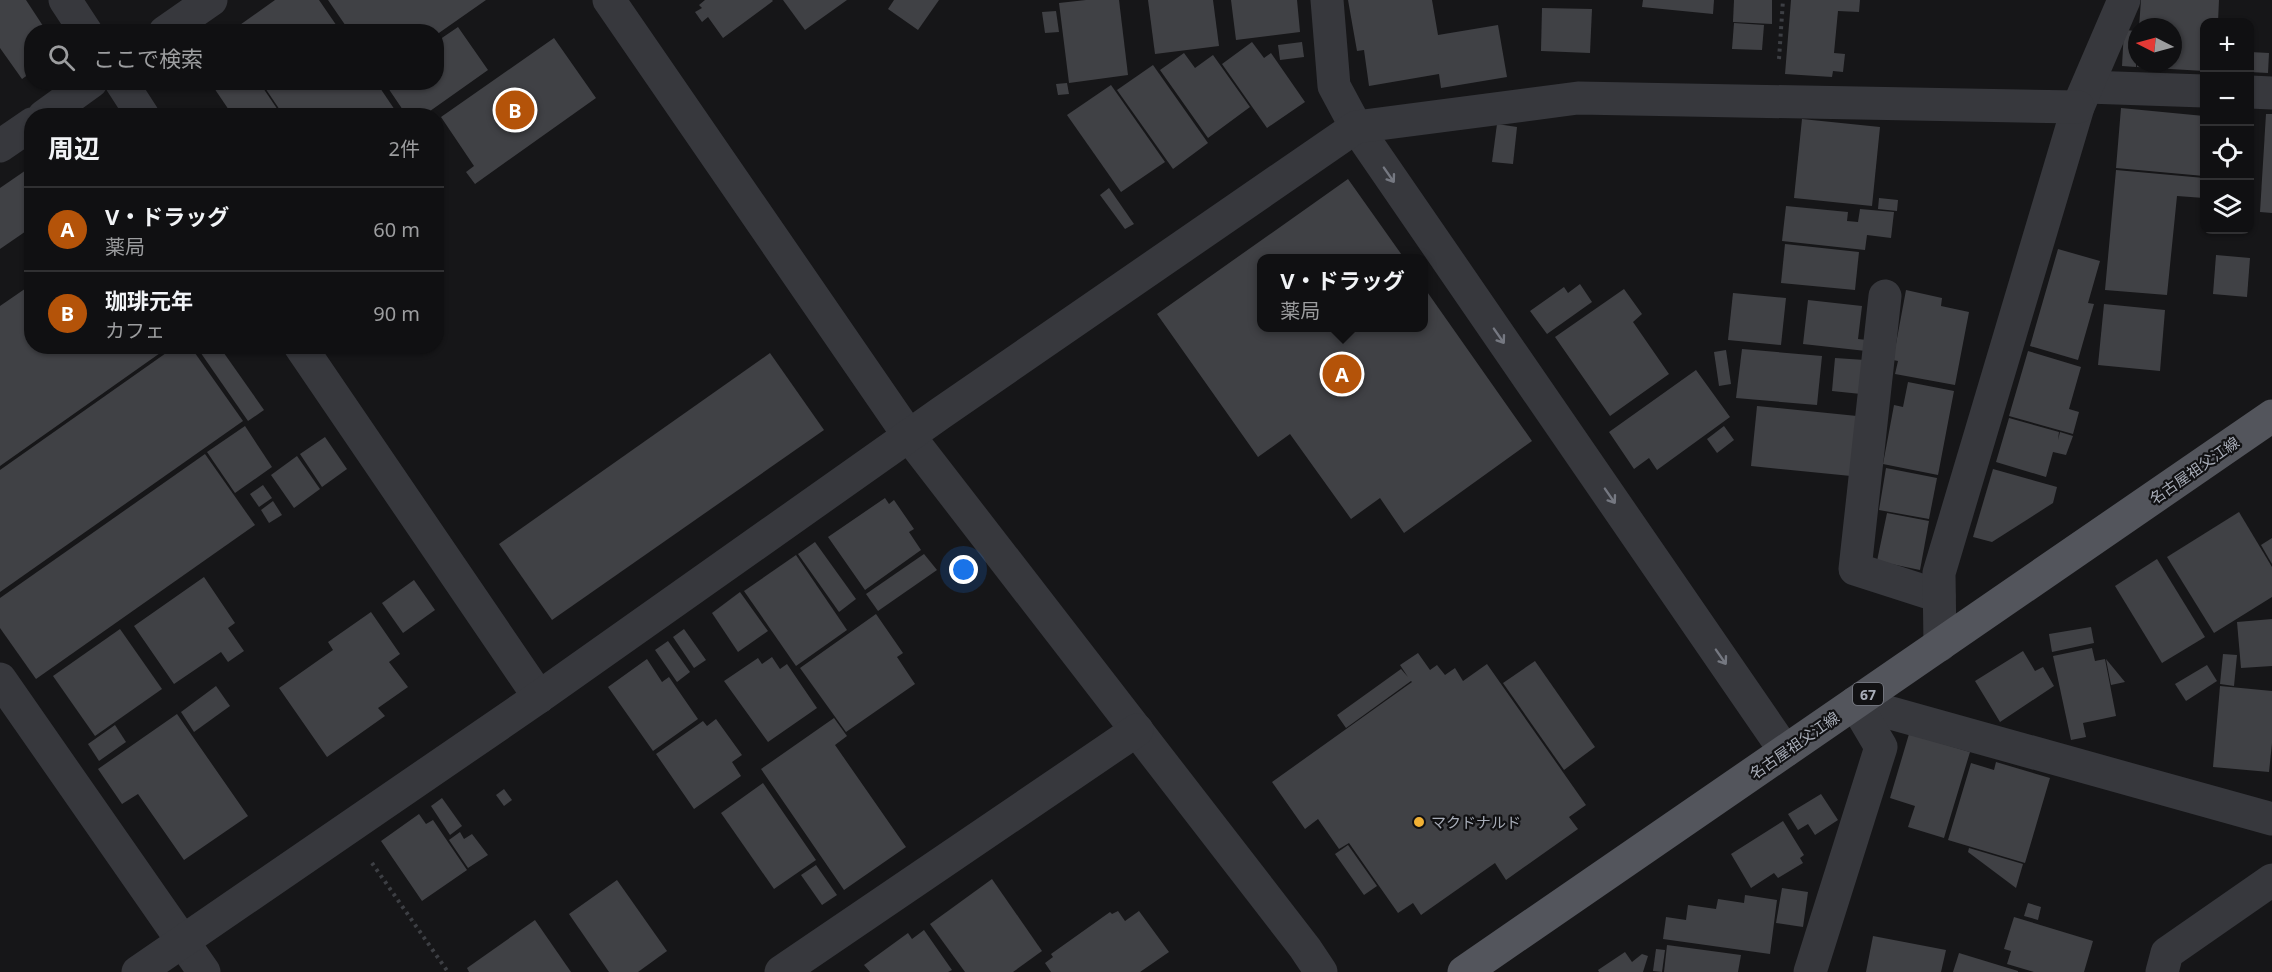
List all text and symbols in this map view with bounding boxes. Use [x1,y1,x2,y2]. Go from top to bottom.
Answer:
north arrow [2128,18,2182,72]
map controls [2200,18,2254,234]
button: + [2200,18,2254,72]
search box [24,24,444,90]
icon: search [45,41,78,74]
text: ここで検索 [93,43,203,73]
button: − [2200,72,2254,126]
pin: B [496,88,534,132]
button: locate [2200,126,2254,180]
text: 周辺 [48,130,100,166]
text: 2件 [389,135,420,162]
one-way arrow [1383,166,1395,182]
button: layers [2200,180,2254,234]
text: V・ドラッグ [105,201,229,231]
text: A [61,216,74,243]
text: 60 m [373,216,420,243]
text: 薬局 [105,233,145,260]
popup [1257,254,1428,332]
text: V・ドラッグ [1280,265,1405,295]
text: 珈琲元年 [105,285,193,315]
text: 薬局 [1280,297,1320,324]
text: B [61,300,74,327]
text: 90 m [373,300,420,327]
text: カフェ [105,317,165,344]
one-way arrow [1493,327,1505,343]
pin: A [1322,352,1362,397]
street label: 名古屋祖父江線 [2145,432,2243,508]
one-way arrow [1604,488,1616,504]
your location [949,555,978,584]
one-way arrow [1714,648,1727,665]
road number: 67 [1853,683,1883,705]
street label: 名古屋祖父江線 [1745,707,1843,783]
place label: マクドナルド [1431,812,1521,832]
marker: マクドナルド [1412,815,1426,829]

